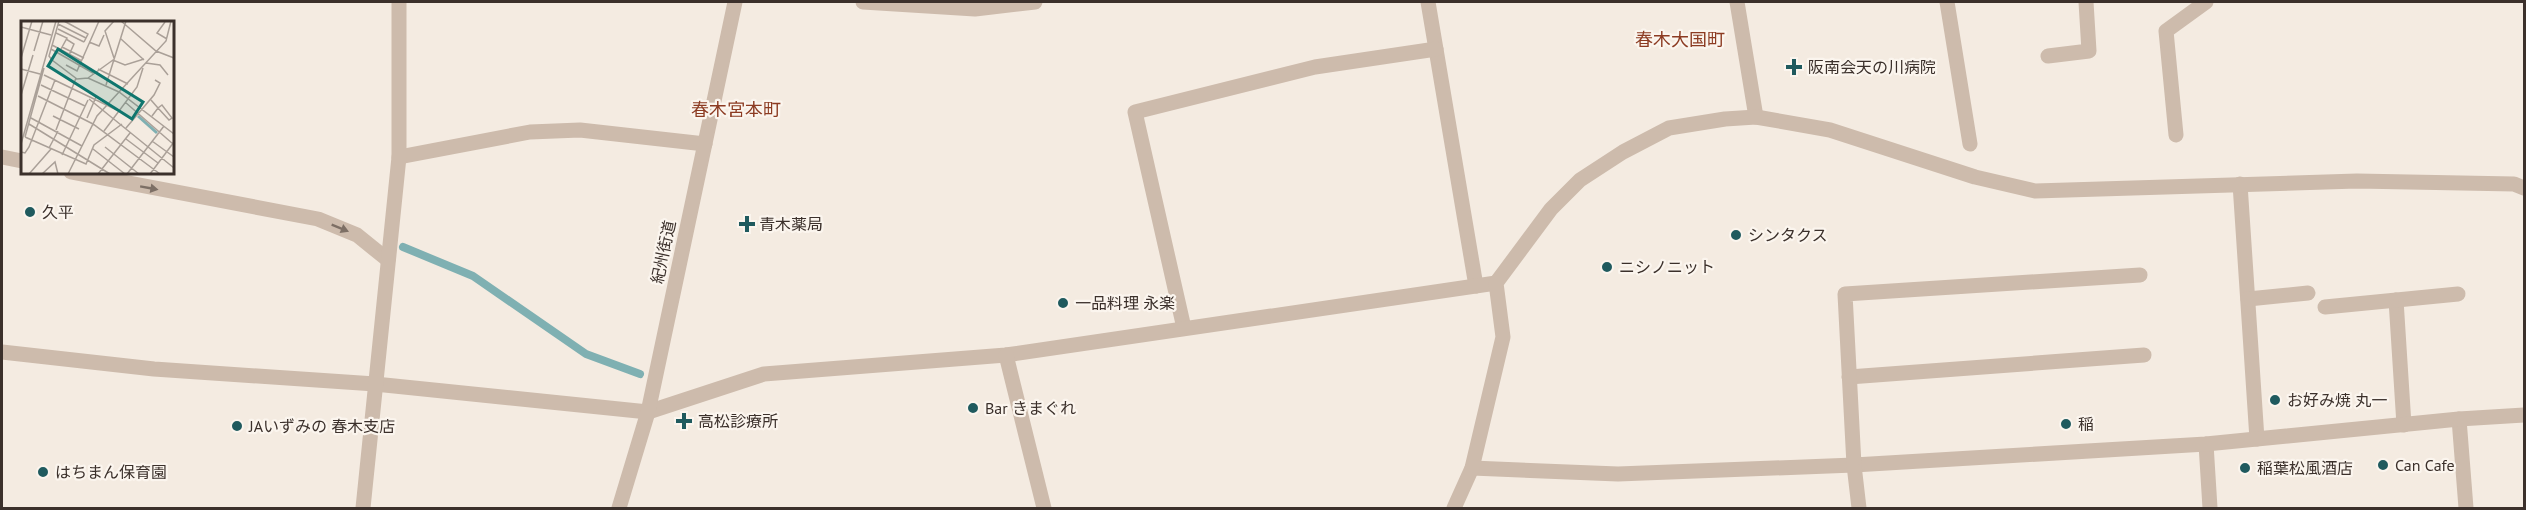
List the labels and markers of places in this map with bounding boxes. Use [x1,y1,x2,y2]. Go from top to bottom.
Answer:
place label: 阪南会天の川病院 [1808,57,1936,77]
marker: 阪南会天の川病院 [1785,58,1803,76]
place label: 久平 [42,202,74,222]
marker: 久平 [23,205,37,219]
place label: 青木薬局 [759,214,823,234]
marker: 青木薬局 [740,217,754,231]
place label: シンタクス [1748,225,1828,245]
marker: シンタクス [1729,228,1743,242]
place label: ニシノニット [1619,257,1715,277]
marker: ニシノニット [1600,260,1614,274]
place label: 一品料理 永楽 [1075,293,1175,313]
marker: 一品料理 永楽 [1056,296,1070,310]
place label: お好み焼 丸一 [2287,390,2387,410]
marker: お好み焼 丸一 [2268,393,2282,407]
place label: Bar きまぐれ [985,398,1076,418]
marker: Bar きまぐれ [966,401,980,415]
place label: 高松診療所 [698,411,778,431]
marker: 高松診療所 [675,412,693,430]
place label: 稲 [2078,414,2094,434]
place label: JAいずみの 春木支店 [248,416,395,436]
marker: 稲 [2059,417,2073,431]
marker: JAいずみの 春木支店 [230,419,244,433]
place label: Can Cafe [2395,455,2455,475]
place label: 稲葉松風酒店 [2257,458,2353,478]
marker: Can Cafe [2376,458,2390,472]
marker: 稲葉松風酒店 [2238,461,2252,475]
place label: はちまん保育園 [55,462,167,482]
marker: はちまん保育園 [36,465,50,479]

